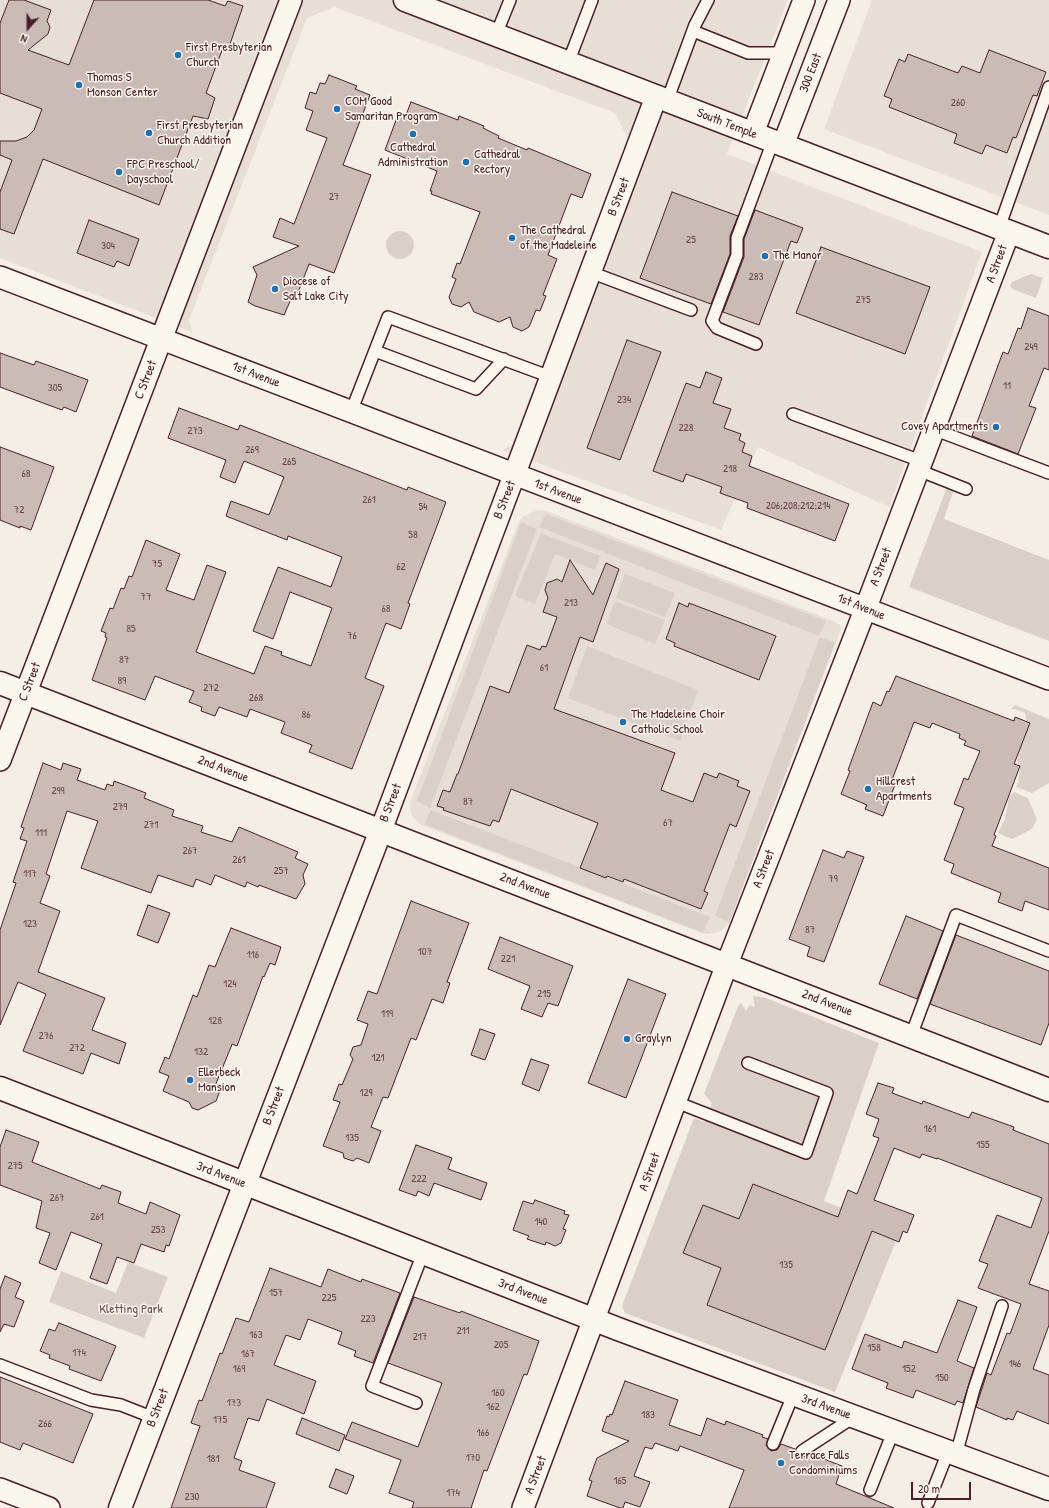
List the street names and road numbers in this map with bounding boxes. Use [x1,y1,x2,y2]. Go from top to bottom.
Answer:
street label: 300 East [796,51,826,95]
street label: South Temple [695,105,759,143]
street label: B Street [605,176,633,218]
street label: A Street [983,243,1011,285]
street label: C Street [131,358,161,402]
street label: 1st Avenue [230,359,282,391]
street label: 1st Avenue [532,476,584,508]
street label: B Street [491,479,519,521]
street label: A Street [867,546,895,588]
street label: 1st Avenue [835,590,887,624]
street label: C Street [15,660,45,704]
street label: 2nd Avenue [195,752,251,786]
street label: B Street [377,782,405,824]
street label: A Street [750,848,778,890]
street label: 2nd Avenue [497,869,553,903]
street label: 2nd Avenue [799,986,855,1020]
street label: B Street [260,1085,288,1127]
street label: A Street [636,1151,664,1193]
street label: 3rd Avenue [194,1158,248,1192]
street label: 3rd Avenue [496,1275,550,1309]
street label: B Street [144,1387,172,1429]
street label: 3rd Avenue [799,1391,853,1423]
street label: A Street [522,1454,550,1496]

